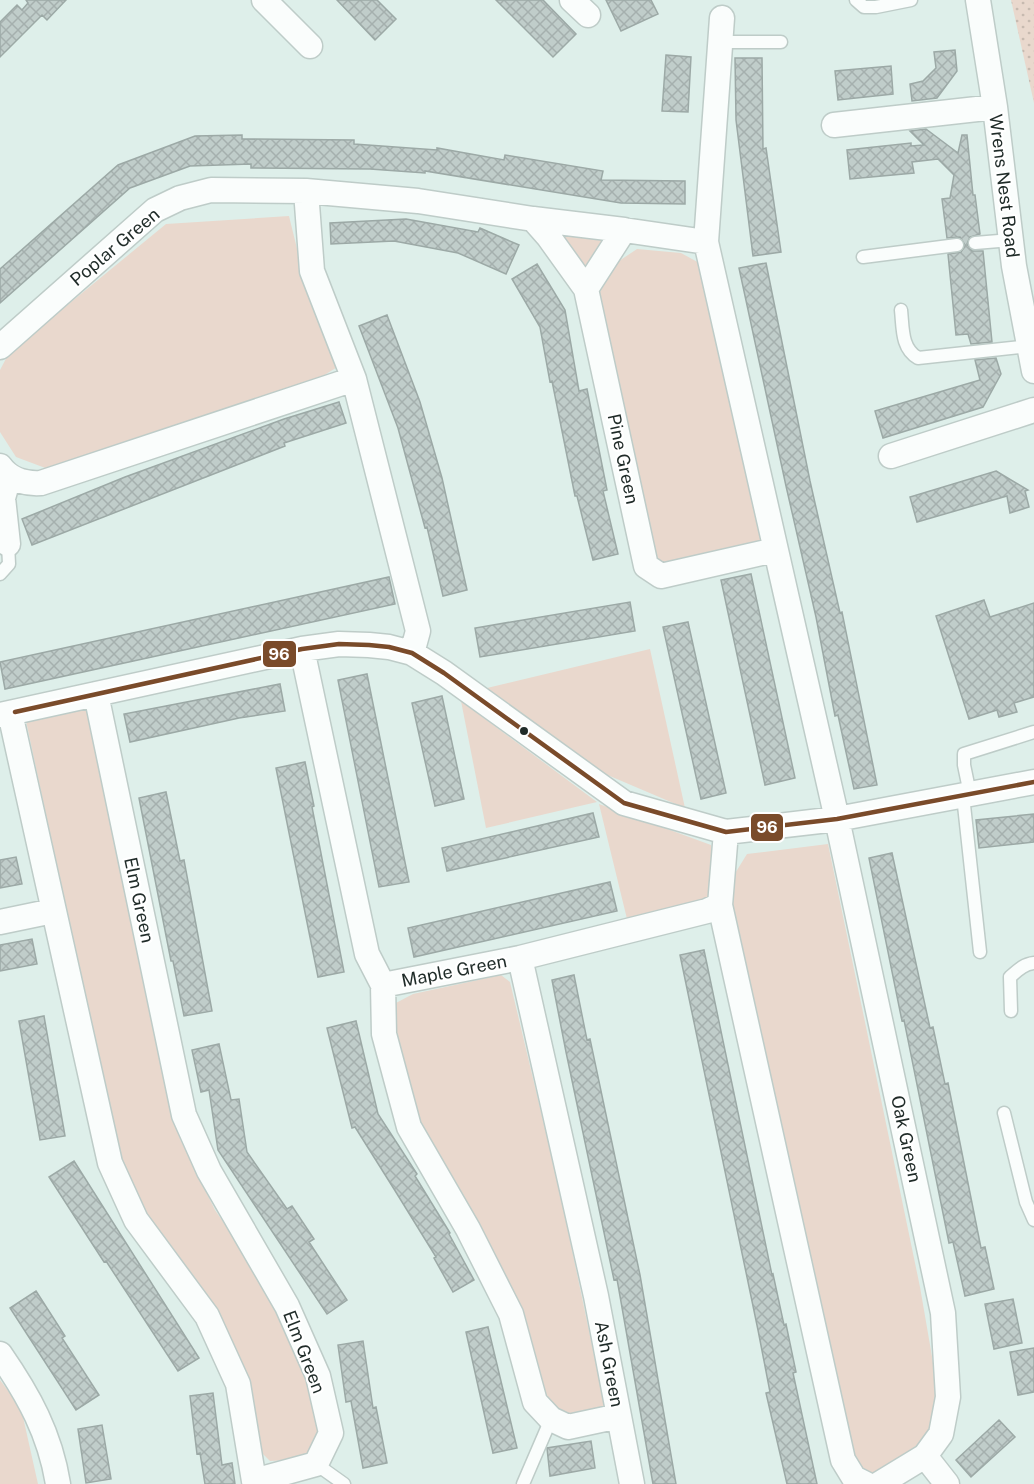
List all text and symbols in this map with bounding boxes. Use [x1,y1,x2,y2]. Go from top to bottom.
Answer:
street label: Wrens Nest Road [985,113,1024,259]
street label: Poplar Green [66,203,163,290]
street label: Pine Green [604,412,643,506]
line badge: 96 [262,640,297,668]
text: 96 [268,645,290,664]
unlabelled marker [518,725,530,737]
line badge: 96 [750,813,784,842]
text: 96 [756,818,778,837]
street label: Elm Green [120,855,159,945]
street label: Maple Green [399,950,508,991]
street label: Oak Green [887,1094,926,1184]
street label: Elm Green [279,1307,330,1396]
street label: Ash Green [591,1319,628,1409]

